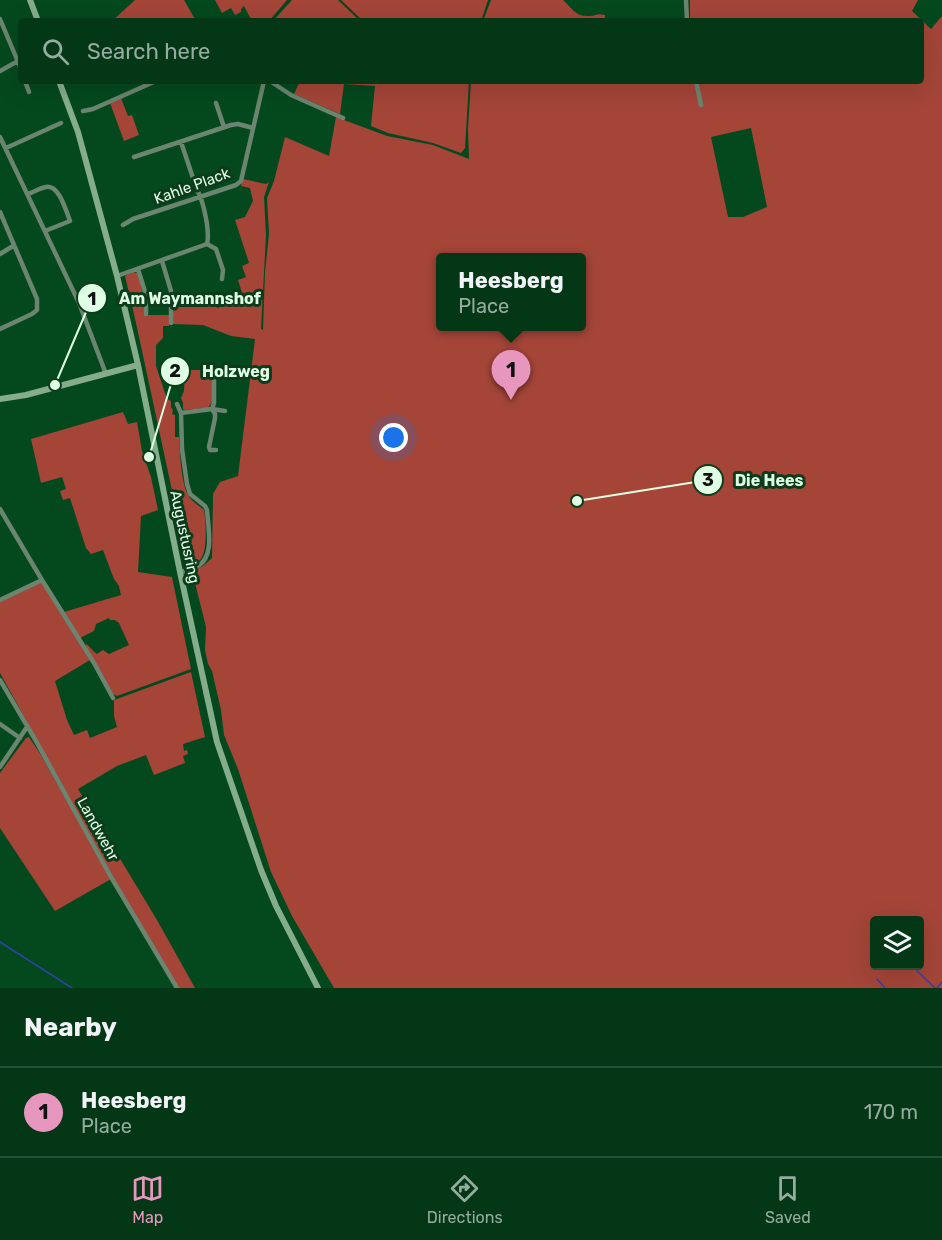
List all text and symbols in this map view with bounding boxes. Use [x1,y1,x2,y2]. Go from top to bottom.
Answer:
search box [18,18,924,84]
icon: search [39,35,72,68]
text: Search here [87,38,210,65]
street label: Kahle Plack [152,164,233,208]
popup [436,253,586,331]
text: Heesberg [458,267,564,294]
callout: Am Waymannshof [77,281,273,315]
text: 1 [88,288,96,310]
text: Am Waymannshof [119,289,262,308]
text: Place [458,294,509,318]
pin: 1 [492,350,530,400]
callout: Holzweg [160,354,282,388]
text: 2 [169,360,181,382]
text: Holzweg [202,362,270,381]
your location [379,423,408,452]
callout: Die Hees [693,463,815,497]
text: 3 [702,469,714,491]
text: Die Hees [735,471,804,490]
street label: Augustusring [166,489,204,585]
street label: Landwehr [73,794,123,864]
map controls [870,916,924,970]
button: layers [870,916,924,970]
text: Nearby [24,1012,117,1043]
text: Heesberg [81,1087,186,1114]
text: 1 [39,1100,48,1124]
text: 170 m [864,1100,918,1124]
text: Place [81,1114,132,1138]
tab: Map [131,1172,164,1227]
tab: Directions [427,1172,503,1227]
tab: Saved [765,1172,811,1227]

